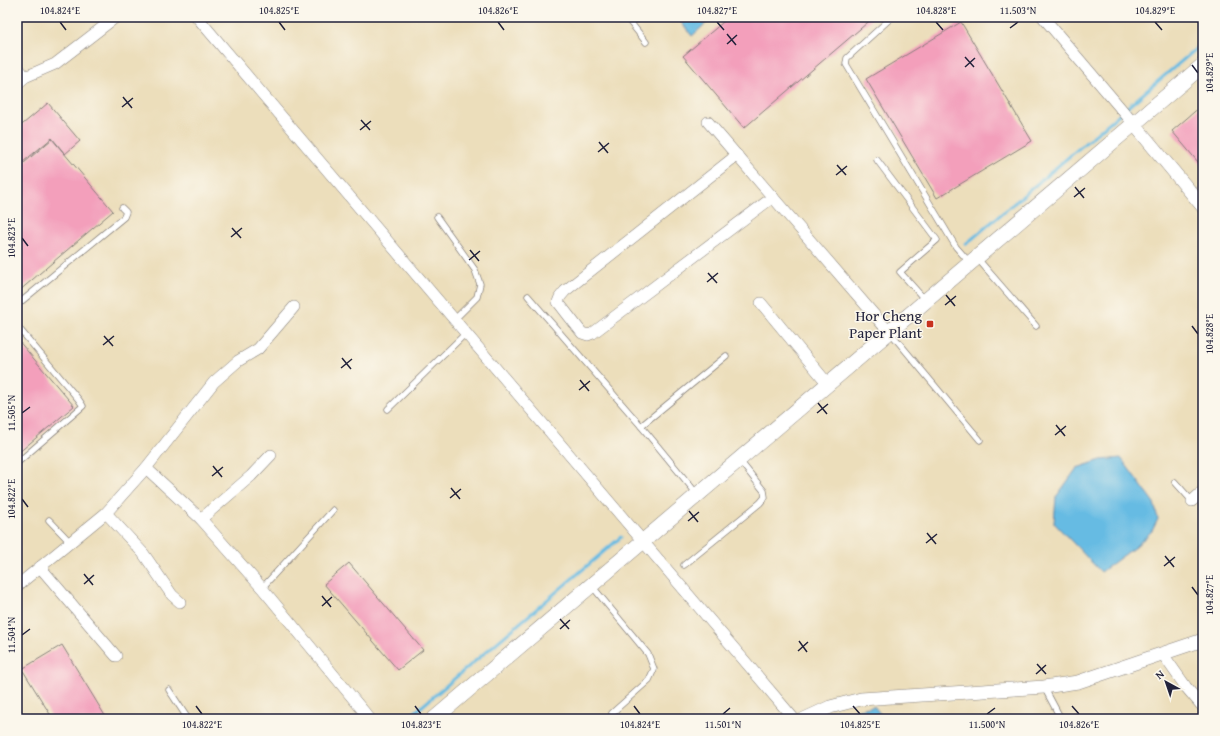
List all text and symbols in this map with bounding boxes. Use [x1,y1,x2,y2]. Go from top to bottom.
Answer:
text: 104.824°E [40,3,80,18]
text: 104.825°E [259,3,299,18]
text: 104.826°E [478,3,518,18]
text: 104.827°E [697,3,737,18]
text: 104.828°E [916,3,956,18]
text: 11.503°N [1000,3,1037,18]
text: 104.829°E [1135,3,1175,18]
text: 104.829°E [1202,53,1217,93]
text: 104.823°E [4,218,19,258]
place label: Hor Cheng Paper Plant [849,305,923,343]
text: 104.828°E [1202,314,1217,354]
marker: Hor Cheng Paper Plant [925,319,935,329]
text: 11.505°N [4,394,19,431]
text: 104.822°E [4,479,19,519]
text: 104.827°E [1202,575,1217,615]
text: 11.504°N [4,616,19,653]
north arrow [1146,662,1186,702]
text: N [1152,665,1168,683]
text: 104.822°E [182,717,222,732]
text: 104.823°E [401,717,441,732]
text: 104.824°E [620,717,660,732]
text: 11.501°N [705,717,742,732]
text: 104.825°E [840,717,880,732]
text: 11.500°N [969,717,1006,732]
text: 104.826°E [1059,717,1099,732]

